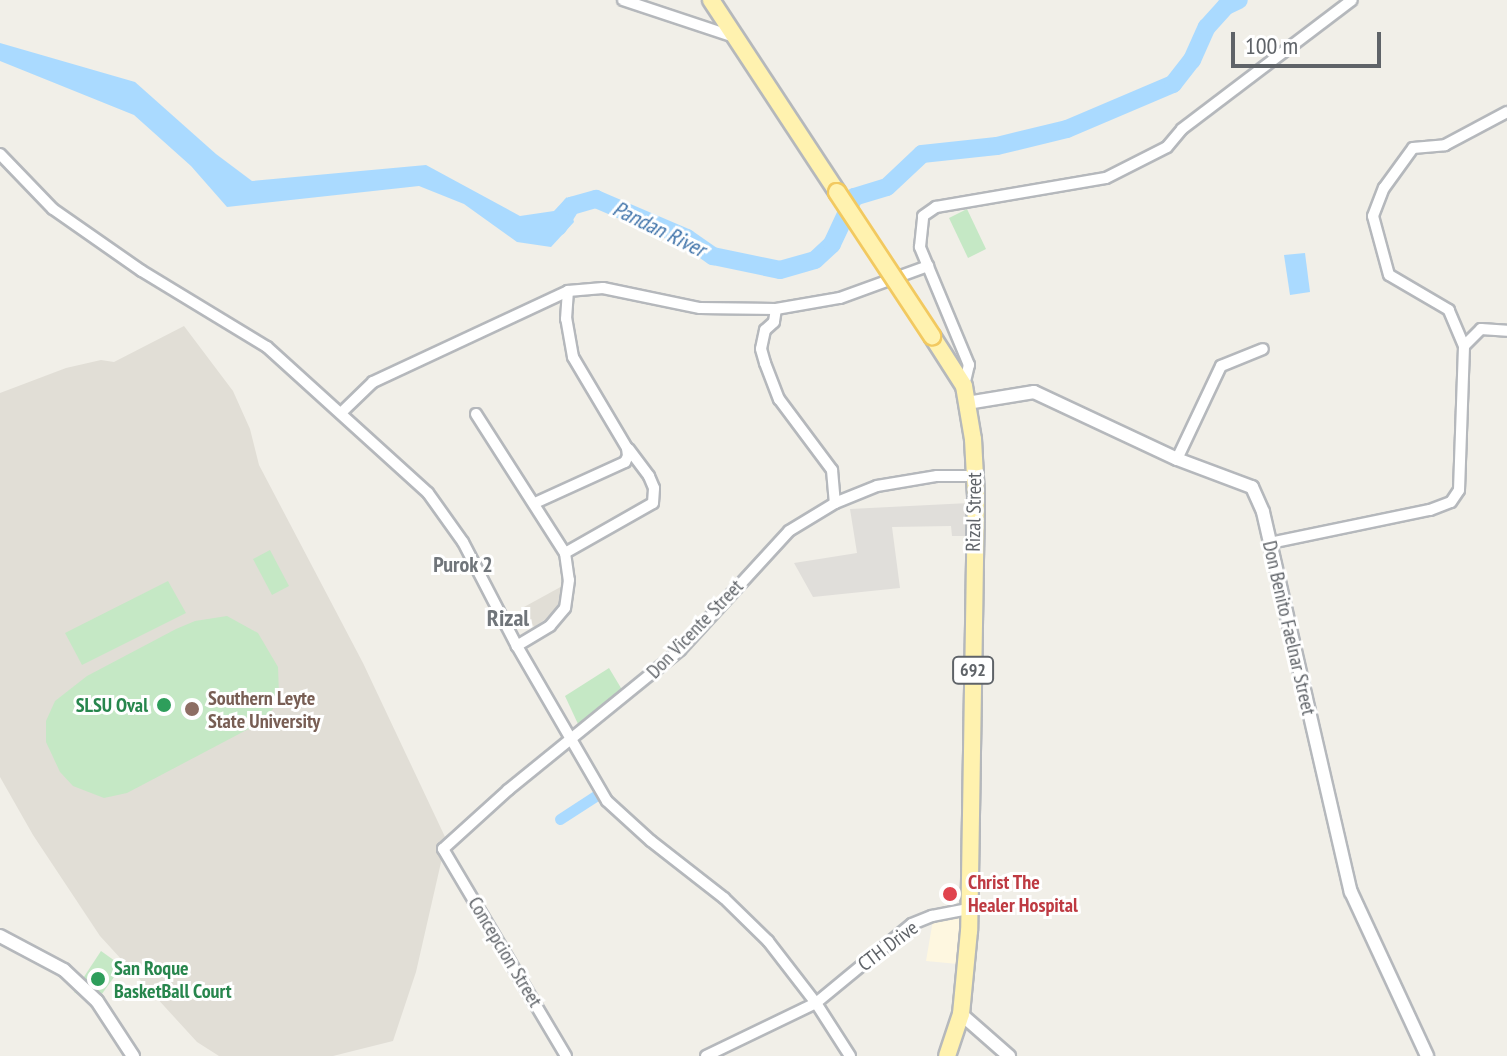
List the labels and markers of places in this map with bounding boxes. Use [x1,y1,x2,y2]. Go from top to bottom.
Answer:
place label: Southern Leyte State University [208,686,320,733]
place label: SLSU Oval [76,693,148,717]
marker: SLSU Oval [155,696,173,714]
marker: Southern Leyte State University [183,700,201,718]
place label: Christ The Healer Hospital [968,870,1078,917]
marker: Christ The Healer Hospital [939,883,961,905]
place label: San Roque BasketBall Court [114,956,232,1003]
marker: San Roque BasketBall Court [89,970,107,988]

